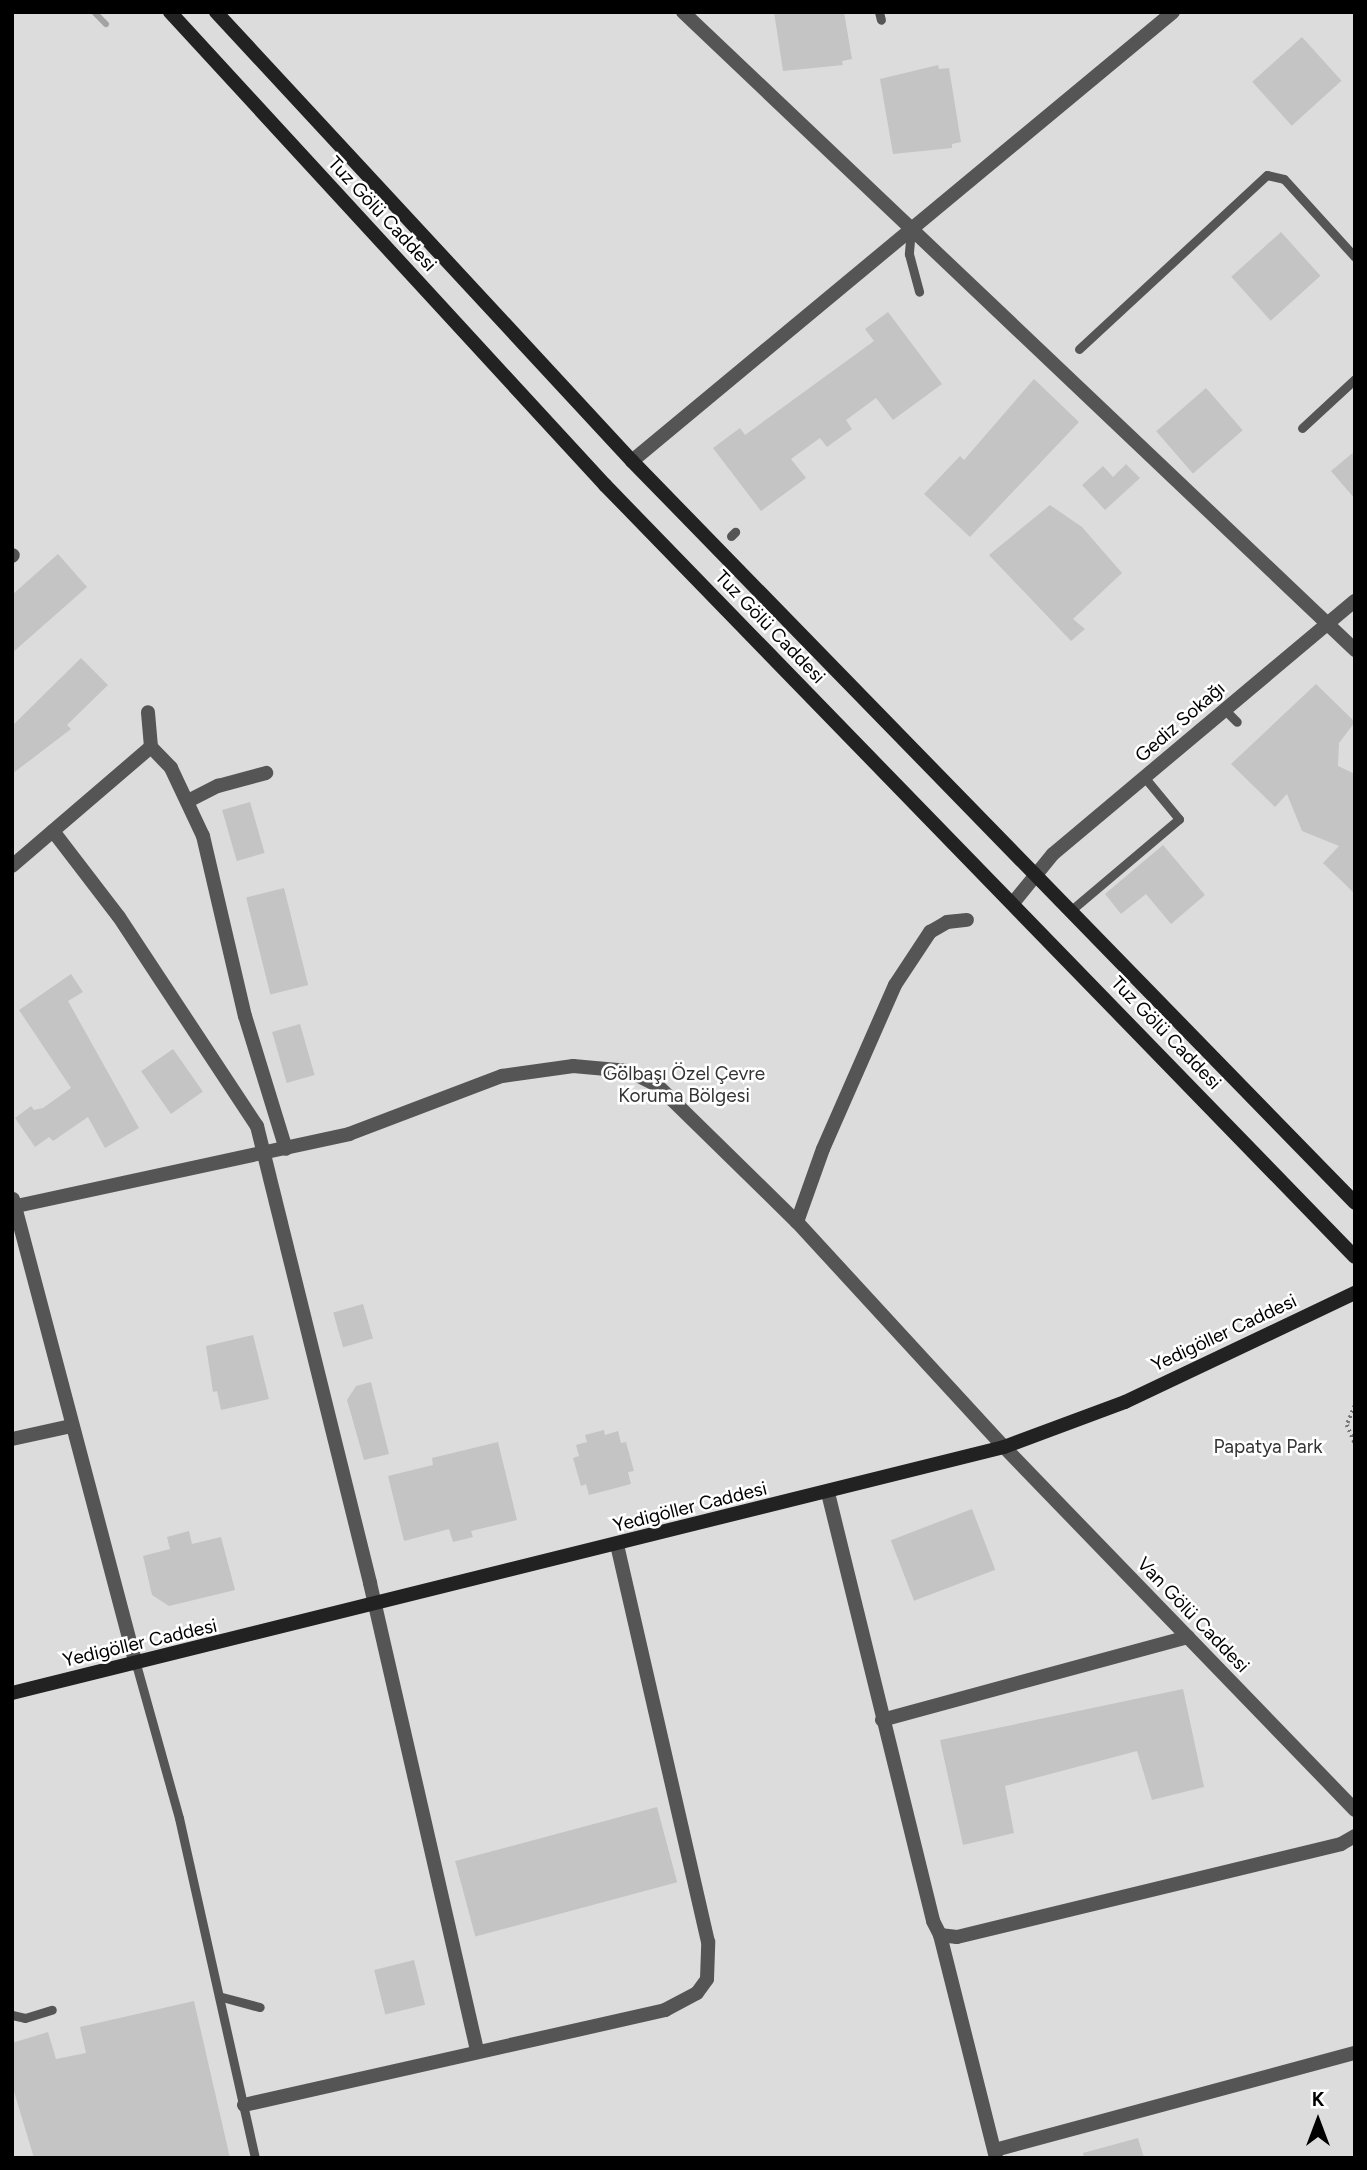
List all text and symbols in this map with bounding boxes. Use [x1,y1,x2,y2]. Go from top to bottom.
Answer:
street label: Tuz Gölü Caddesi [323,152,441,276]
street label: Tuz Gölü Caddesi [710,566,830,688]
street label: Gediz Sokağı [1131,677,1229,767]
street label: Tuz Gölü Caddesi [1106,972,1226,1094]
park label: Gölbaşı Özel Çevre Koruma Bölgesi [603,1063,765,1107]
street label: Yedigöller Caddesi [1148,1289,1300,1377]
park label: Papatya Park [1214,1436,1322,1458]
street label: Yedigöller Caddesi [611,1477,769,1537]
street label: Van Gölü Caddesi [1132,1553,1254,1677]
street label: Yedigöller Caddesi [61,1614,219,1672]
north arrow [1283,2086,1353,2156]
text: K [1312,2088,1324,2111]

